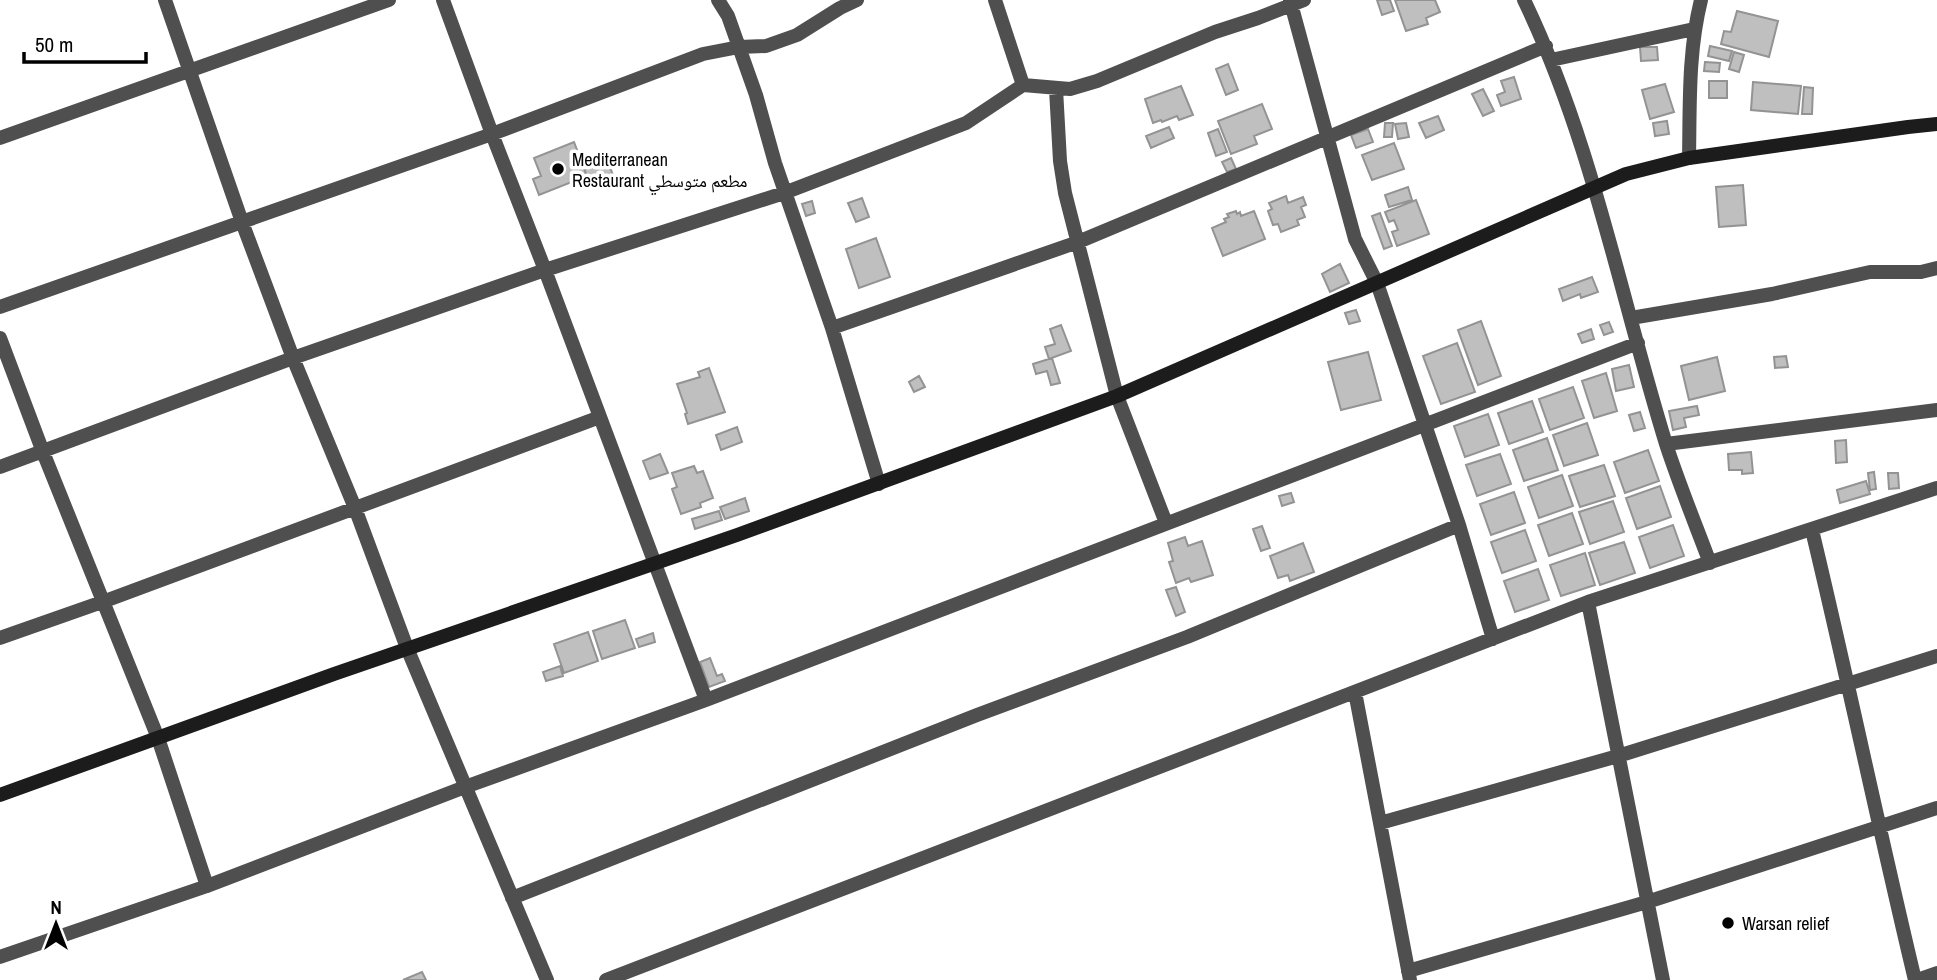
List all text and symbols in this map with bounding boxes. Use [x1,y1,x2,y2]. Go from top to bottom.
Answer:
scale bar [24,21,147,65]
text: 50 m [35,30,73,59]
place label: Mediterranean Restaurant مطعم متوسطي [572,147,748,195]
marker: Mediterranean Restaurant مطعم متوسطي [550,161,566,177]
north arrow [21,889,91,959]
text: N [50,894,62,920]
place label: Warsan relief [1742,911,1830,936]
marker: Warsan relief [1720,915,1736,931]

